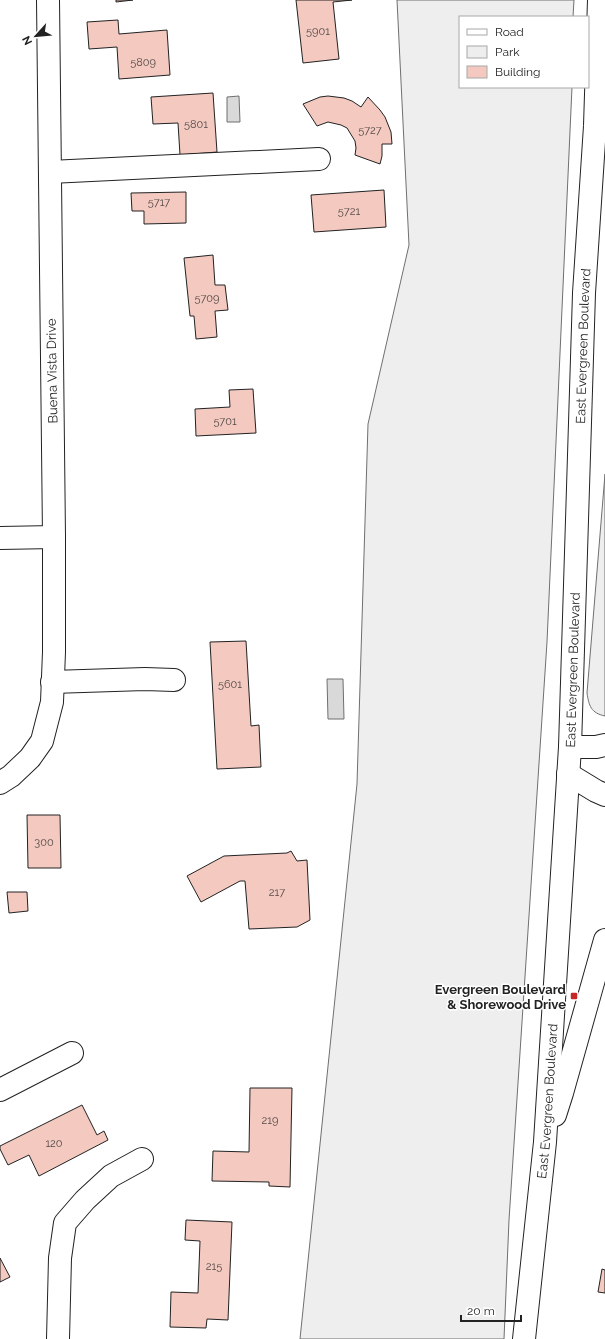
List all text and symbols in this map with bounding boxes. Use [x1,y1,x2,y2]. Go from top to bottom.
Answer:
north arrow [16,16,56,56]
legend [459,16,589,88]
house number: 5901 [306,25,330,38]
text: Road [495,25,524,39]
text: N [20,34,35,47]
text: Park [495,45,520,59]
house number: 5809 [130,56,156,69]
text: Building [495,65,541,79]
house number: 5801 [184,118,208,131]
house number: 5727 [358,124,382,137]
house number: 5717 [148,196,170,209]
house number: 5721 [338,205,360,218]
street label: East Evergreen Boulevard [572,268,593,424]
house number: 5709 [195,292,219,305]
street label: Buena Vista Drive [44,318,60,424]
house number: 5701 [213,415,237,428]
street label: East Evergreen Boulevard [562,592,582,748]
house number: 5601 [218,678,242,691]
house number: 300 [34,836,54,849]
house number: 217 [269,886,285,899]
place label: Evergreen Boulevard & Shorewood Drive [435,982,566,1012]
marker: Evergreen Boulevard & Shorewood Drive [569,991,579,1001]
street label: East Evergreen Boulevard [534,1023,560,1179]
house number: 219 [262,1114,278,1127]
house number: 120 [45,1137,63,1150]
house number: 215 [206,1260,222,1273]
scale bar [461,1297,521,1323]
text: 20 m [467,1304,495,1318]

